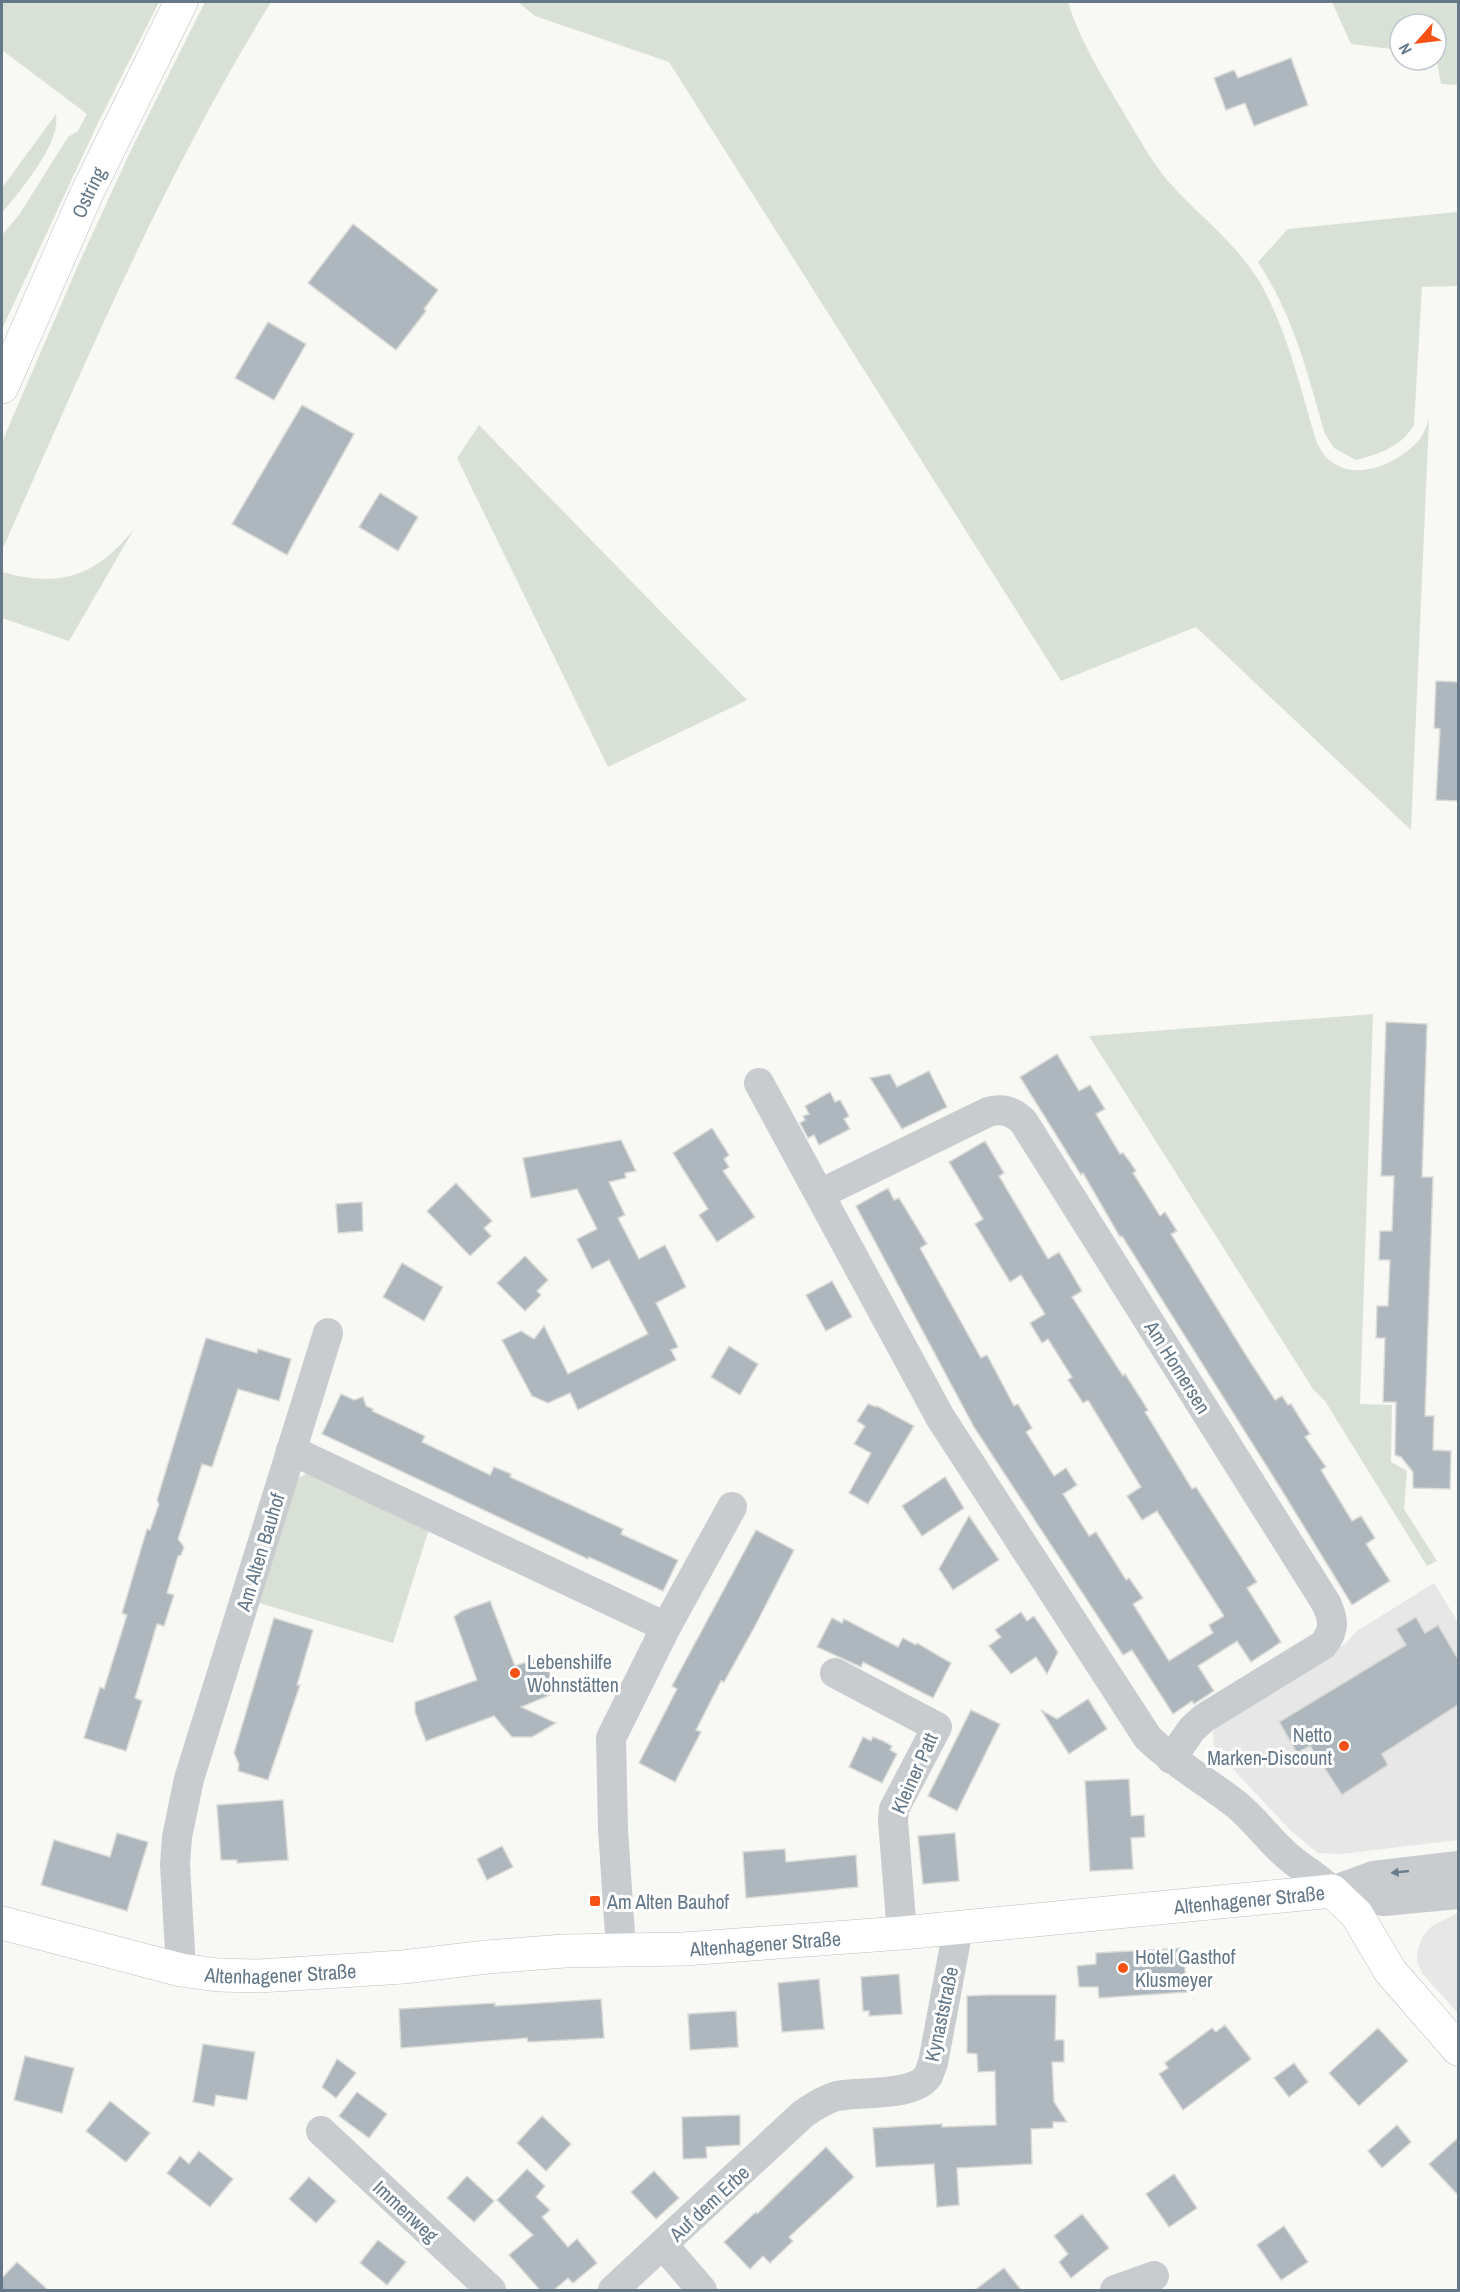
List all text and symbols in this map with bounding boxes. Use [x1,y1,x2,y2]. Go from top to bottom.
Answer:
north arrow [1388,12,1448,72]
text: N [1393,40,1417,58]
street label: Ostring [64,162,112,222]
street label: Am Homersen [1138,1315,1217,1419]
street label: Am Alten Bauhof [229,1489,291,1615]
place label: Lebenshilfe Wohnstätten [527,1648,619,1698]
marker: Lebenshilfe Wohnstätten [508,1666,522,1680]
place label: Netto Marken-Discount [1207,1721,1332,1771]
street label: Kleiner Patt [884,1728,944,1818]
marker: Netto Marken-Discount [1337,1739,1351,1753]
one-way arrow [1391,1867,1410,1877]
street label: Altenhagener Straße [1172,1878,1326,1920]
place label: Am Alten Bauhof [606,1888,730,1915]
marker: Am Alten Bauhof [588,1894,602,1908]
street label: Altenhagener Straße [688,1924,842,1962]
place label: Hotel Gasthof Klusmeyer [1135,1943,1236,1993]
street label: Altenhagener Straße [202,1956,357,1990]
marker: Hotel Gasthof Klusmeyer [1116,1961,1130,1975]
street label: Kynaststraße [918,1964,964,2064]
street label: Auf dem Erbe [662,2159,755,2248]
street label: Immenweg [367,2174,445,2248]

